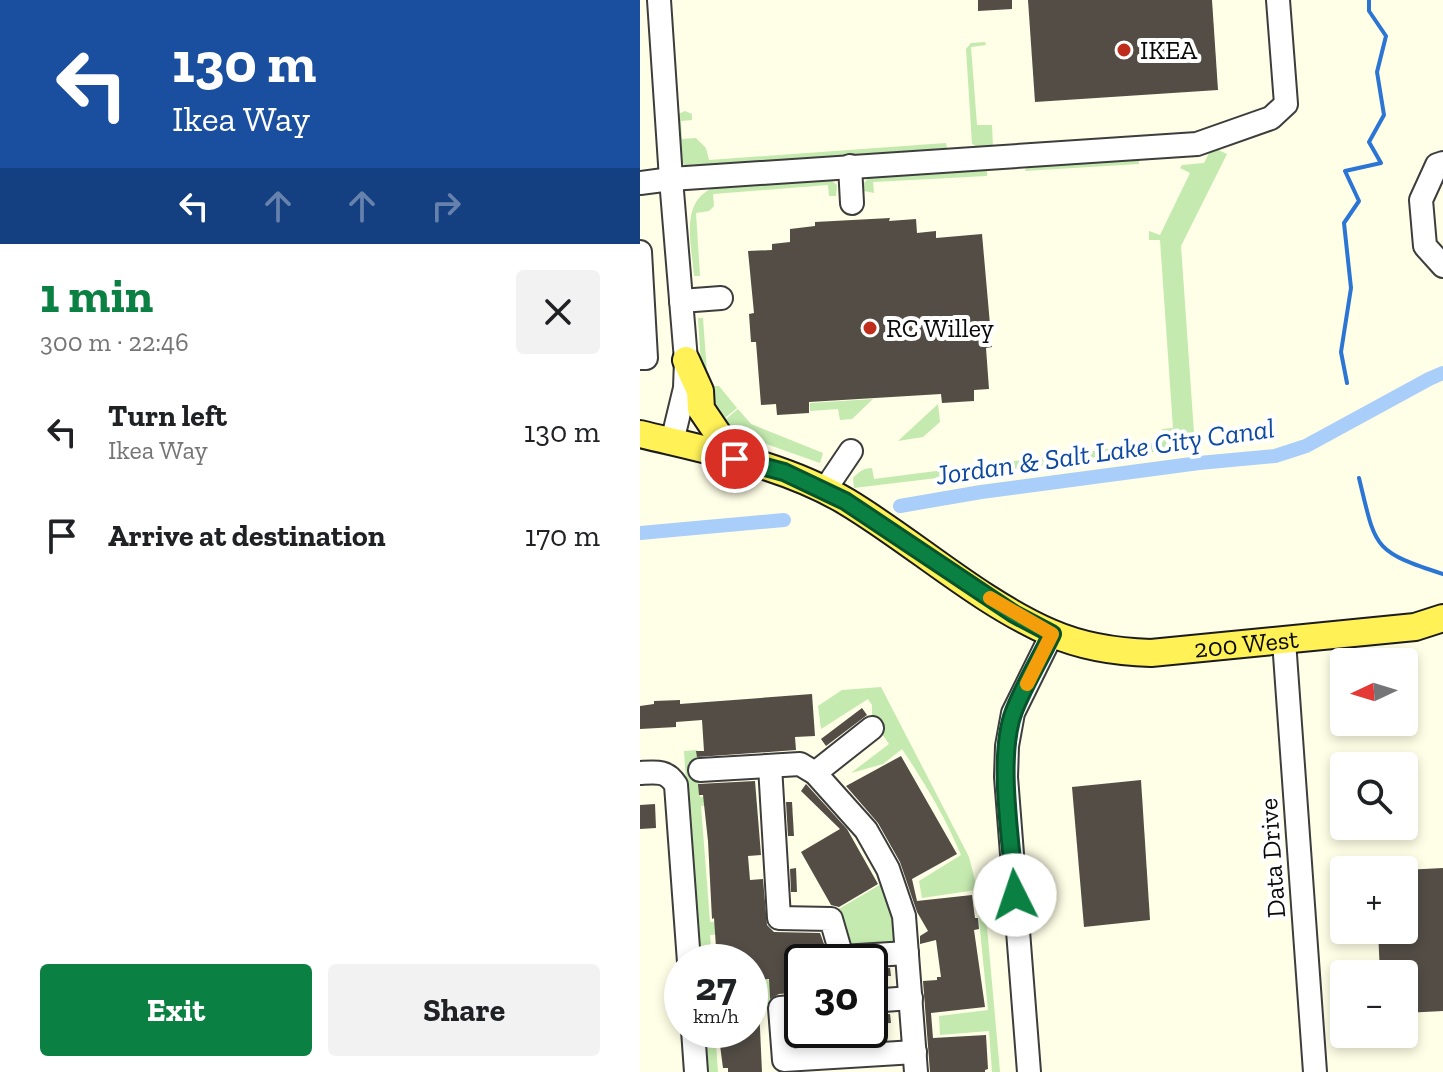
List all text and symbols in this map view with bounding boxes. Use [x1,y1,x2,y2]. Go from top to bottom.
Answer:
text: 130 m [172,29,316,96]
icon: left [40,32,144,136]
place label: IKEA [1140,34,1198,66]
marker: IKEA [1115,41,1133,59]
text: Ikea Way [172,97,310,140]
icon: left [172,184,216,228]
icon: ahead [256,184,300,228]
icon: ahead [340,184,384,228]
icon: right [424,184,468,228]
text: 1 min [40,267,153,324]
button: close [516,270,600,354]
place label: RC Willey [886,312,994,344]
marker: RC Willey [861,319,879,337]
text: 300 m · 22:46 [40,326,189,358]
text: Turn left [108,398,227,434]
icon: left [40,410,84,454]
water label: Jordan & Salt Lake City Canal [933,411,1276,492]
text: 130 m [524,414,600,450]
pin [701,425,769,493]
text: Ikea Way [108,434,208,466]
icon: arrive [713,437,757,481]
icon: arrive [40,514,84,558]
text: Arrive at destination [108,518,385,554]
text: 170 m [525,518,600,554]
street label: 200 West [1193,623,1300,665]
north arrow [1330,648,1418,736]
map controls [1330,648,1418,1048]
button: search [1330,752,1418,840]
street label: Data Drive [1252,797,1292,919]
position arrow [973,853,1057,937]
button: + [1330,856,1418,944]
speed limit sign: 30 [784,944,888,1048]
button: − [1330,960,1418,1048]
text: 27 [695,962,737,1010]
button: Exit [40,964,312,1056]
button: Share [328,964,600,1056]
text: km/h [693,1004,739,1028]

